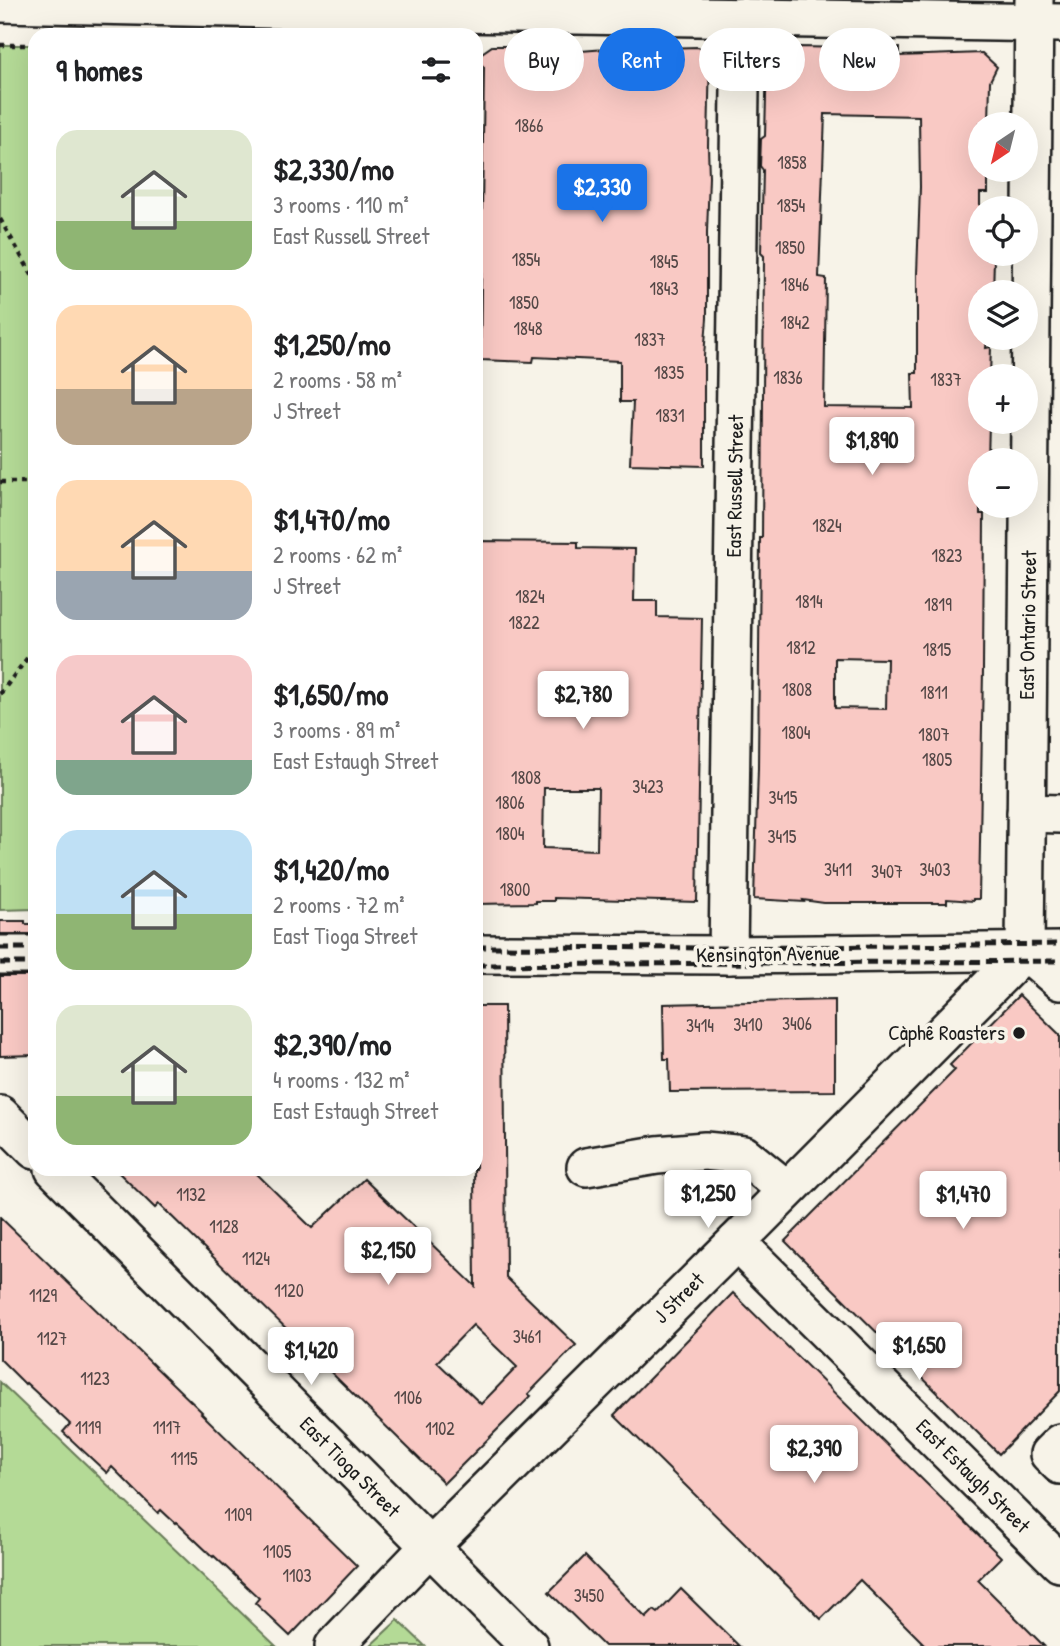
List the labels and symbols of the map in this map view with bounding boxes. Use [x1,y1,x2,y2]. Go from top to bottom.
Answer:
north arrow [968,112,1038,182]
house number: 1866 [515,113,543,138]
house number: 1858 [777,150,807,175]
pin: $2,330 [545,164,659,224]
house number: 1854 [777,193,806,218]
house number: 1850 [775,235,805,260]
house number: 1854 [512,247,541,272]
house number: 1845 [650,249,679,274]
house number: 1846 [781,272,809,297]
house number: 1843 [649,276,679,301]
house number: 1850 [509,290,539,315]
house number: 1842 [780,310,810,335]
house number: 1848 [514,316,543,341]
house number: 1837 [634,327,666,352]
house number: 1835 [654,360,684,385]
house number: 1836 [773,365,803,390]
house number: 1837 [930,367,962,392]
house number: 1831 [656,403,684,428]
street label: East Russell Street [719,414,750,558]
pin: $1,890 [815,418,929,477]
house number: 1824 [812,513,842,538]
house number: 1823 [932,543,962,568]
street label: East Ontario Street [1012,549,1043,700]
house number: 1824 [515,584,545,609]
house number: 1814 [795,589,823,614]
house number: 1819 [924,592,952,617]
house number: 1822 [508,610,540,635]
house number: 1812 [786,635,816,660]
house number: 1815 [923,637,952,662]
pin: $2,780 [526,672,640,731]
house number: 1808 [782,677,812,702]
house number: 1811 [920,680,948,705]
house number: 1804 [781,720,811,745]
house number: 1807 [918,722,950,747]
house number: 1805 [922,747,952,772]
house number: 1808 [511,765,541,790]
house number: 3423 [632,774,664,799]
house number: 3415 [769,785,798,810]
house number: 1806 [495,790,525,815]
house number: 1804 [495,821,525,846]
house number: 3415 [768,824,797,849]
house number: 3411 [824,857,852,882]
house number: 3403 [920,857,950,882]
house number: 3407 [871,859,903,884]
house number: 1800 [500,877,530,902]
street label: Kensington Avenue [696,938,840,969]
house number: 3406 [782,1011,812,1036]
house number: 3410 [733,1012,763,1037]
house number: 3414 [686,1013,714,1038]
place label: Càphê Roasters [888,1018,1005,1047]
marker: Càphê Roasters [1011,1025,1027,1041]
pin: $1,250 [651,1170,765,1230]
pin: $1,470 [906,1172,1020,1231]
house number: 1132 [176,1182,206,1207]
house number: 1128 [209,1214,239,1239]
pin: $2,150 [331,1228,445,1287]
house number: 1124 [242,1246,270,1271]
street label: J Street [647,1265,711,1330]
house number: 1120 [274,1278,304,1303]
house number: 1129 [29,1283,57,1308]
pin: $1,650 [862,1322,976,1382]
house number: 3461 [513,1324,541,1349]
house number: 1127 [37,1326,67,1351]
pin: $1,420 [254,1328,368,1387]
house number: 1123 [80,1366,110,1391]
house number: 1106 [394,1385,422,1410]
street label: East Tioga Street [293,1410,408,1524]
street label: East Estaugh Street [910,1412,1037,1540]
house number: 1119 [75,1415,101,1440]
house number: 1117 [153,1415,181,1440]
house number: 1102 [425,1416,455,1441]
pin: $2,390 [757,1426,871,1485]
house number: 1115 [170,1446,198,1471]
house number: 1109 [224,1502,252,1527]
house number: 1105 [263,1539,292,1564]
house number: 1103 [282,1563,312,1588]
house number: 3450 [574,1583,604,1608]

